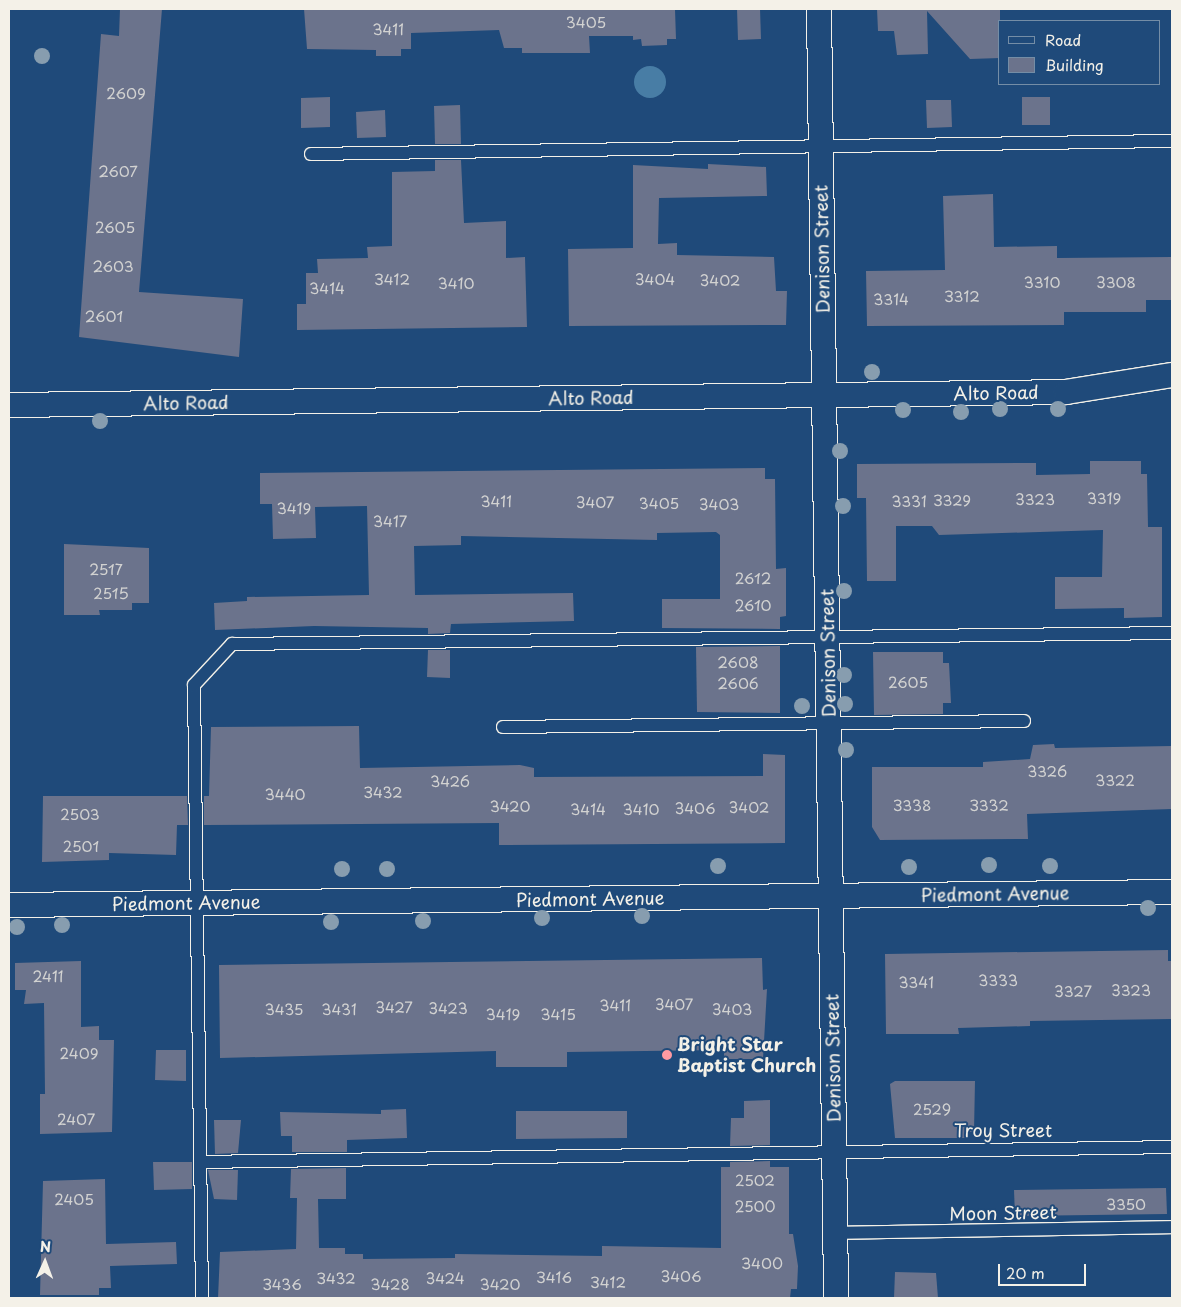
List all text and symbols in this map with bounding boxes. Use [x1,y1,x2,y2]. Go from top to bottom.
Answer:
house number: 3405 [566,13,606,31]
house number: 3411 [372,20,404,38]
legend [998,20,1161,85]
text: Road [1045,28,1081,51]
text: Building [1045,53,1104,76]
house number: 2609 [106,84,146,102]
house number: 2607 [98,162,138,180]
street label: Denison Street [810,185,834,313]
house number: 2605 [95,218,135,236]
house number: 2603 [92,257,134,275]
house number: 3412 [374,270,410,288]
house number: 3404 [635,270,675,288]
house number: 3402 [700,271,740,289]
house number: 3310 [1024,273,1060,291]
house number: 3308 [1096,273,1136,291]
house number: 3410 [438,274,474,292]
house number: 3414 [309,279,345,297]
house number: 3312 [944,287,980,305]
house number: 3314 [873,290,909,308]
house number: 2601 [85,307,123,325]
street label: Alto Road [953,381,1039,405]
street label: Alto Road [548,386,634,410]
street label: Alto Road [143,391,229,415]
house number: 3319 [1087,489,1121,507]
house number: 3323 [1015,490,1055,508]
house number: 3329 [933,491,971,509]
house number: 3411 [480,492,512,510]
house number: 3331 [891,492,927,510]
house number: 3407 [576,493,614,511]
house number: 3405 [639,494,679,512]
house number: 3403 [699,495,739,513]
house number: 3419 [277,499,311,517]
house number: 3417 [373,512,407,530]
house number: 2517 [89,560,123,578]
house number: 2612 [735,569,771,587]
house number: 2515 [93,584,129,602]
street label: Denison Street [816,589,840,717]
house number: 2610 [734,596,772,614]
house number: 2608 [717,653,759,671]
house number: 2605 [888,673,928,691]
house number: 2606 [717,674,759,692]
house number: 3326 [1027,762,1067,780]
house number: 3322 [1095,771,1135,789]
house number: 3426 [430,772,470,790]
house number: 3432 [363,783,403,801]
house number: 3440 [264,785,306,803]
house number: 3338 [893,796,931,814]
house number: 3332 [969,796,1009,814]
house number: 3420 [490,797,530,815]
house number: 3402 [729,798,769,816]
house number: 3406 [674,799,716,817]
house number: 3414 [570,800,606,818]
house number: 3410 [623,800,659,818]
house number: 2503 [60,805,100,823]
house number: 2501 [63,837,99,855]
street label: Piedmont Avenue [921,882,1069,906]
street label: Piedmont Avenue [516,887,664,911]
street label: Piedmont Avenue [112,891,260,915]
house number: 2411 [32,967,64,985]
house number: 3333 [978,971,1018,989]
house number: 3341 [898,973,934,991]
house number: 3323 [1111,981,1151,999]
house number: 3327 [1054,982,1092,1000]
street label: Denison Street [821,994,845,1122]
house number: 3407 [655,995,693,1013]
house number: 3411 [599,996,631,1014]
house number: 3427 [375,998,413,1016]
house number: 3423 [428,999,468,1017]
house number: 3435 [265,1000,303,1018]
house number: 3431 [321,1000,357,1018]
house number: 3403 [712,1000,752,1018]
house number: 3419 [486,1005,520,1023]
house number: 3415 [540,1005,576,1023]
place label: Bright Star Baptist Church [677,1034,817,1076]
house number: 2409 [60,1044,98,1062]
marker: Bright Star Baptist Church [661,1049,673,1061]
house number: 2529 [913,1100,951,1118]
house number: 2407 [57,1110,95,1128]
street label: Troy Street [953,1119,1053,1141]
house number: 2502 [735,1171,775,1189]
house number: 2405 [54,1190,94,1208]
house number: 3350 [1106,1195,1146,1213]
house number: 2500 [734,1197,776,1215]
street label: Moon Street [949,1201,1057,1225]
text: N [40,1236,51,1257]
north arrow [20,1237,70,1287]
house number: 3400 [741,1254,783,1272]
scale bar [1001,1254,1088,1286]
text: 20 m [1006,1261,1045,1284]
house number: 3406 [660,1267,702,1285]
house number: 3416 [536,1268,572,1286]
house number: 3432 [316,1269,356,1287]
house number: 3424 [425,1269,465,1287]
house number: 3412 [590,1273,626,1291]
house number: 3436 [262,1275,302,1293]
house number: 3428 [370,1275,410,1293]
house number: 3420 [480,1275,520,1293]

